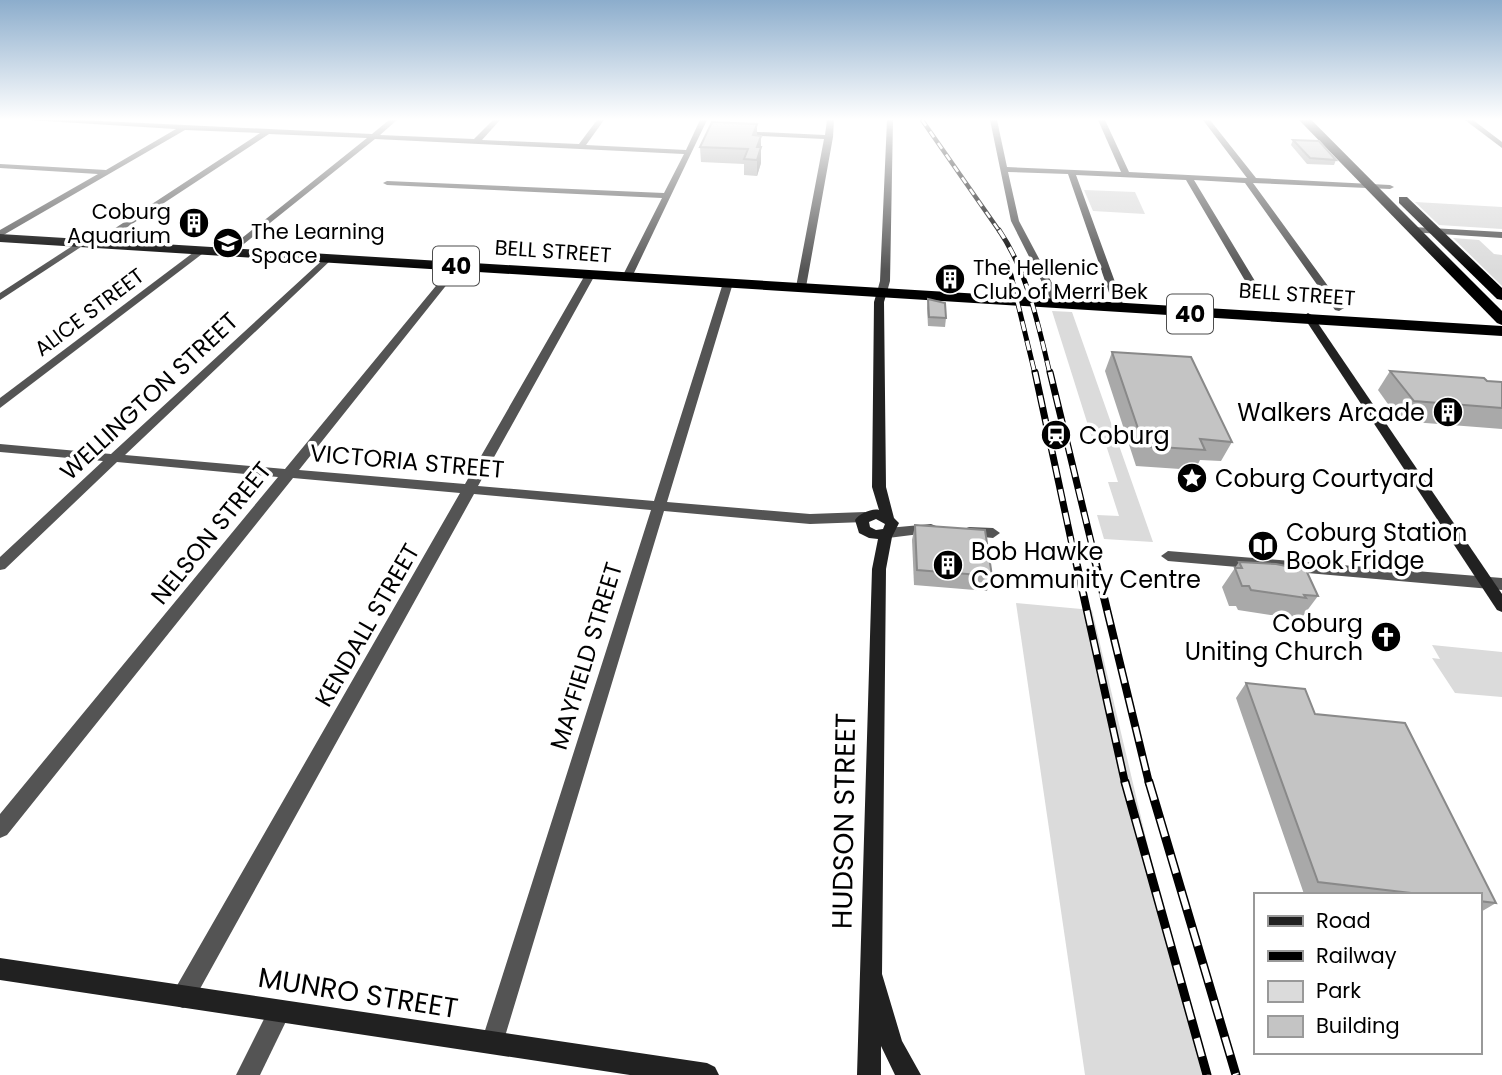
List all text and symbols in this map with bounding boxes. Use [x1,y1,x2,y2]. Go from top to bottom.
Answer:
place label: Coburg Aquarium [67,197,171,250]
building icon: Coburg Aquarium [177,206,211,240]
place label: The Learning Space [251,217,385,270]
school or university icon: The Learning Space [211,226,245,260]
street label: BELL STREET [494,232,612,270]
road number: 40 [433,246,479,286]
place label: The Hellenic Club of Merri Bek [973,253,1148,306]
street label: ALICE STREET [28,261,150,363]
building icon: The Hellenic Club of Merri Bek [933,262,967,296]
street label: BELL STREET [1238,275,1356,313]
road number: 40 [1167,294,1213,334]
street label: WELLINGTON STREET [53,305,245,487]
building icon: Walkers Arcade [1431,395,1465,429]
place label: Walkers Arcade [1237,396,1425,429]
station icon: Coburg [1039,418,1073,452]
place label: Coburg [1079,419,1170,452]
street label: VICTORIA STREET [309,436,506,486]
street label: NELSON STREET [143,455,279,611]
place icon: Coburg Courtyard [1175,461,1209,495]
place label: Coburg Courtyard [1215,462,1434,495]
place label: Coburg Station Book Fridge [1286,516,1467,577]
library icon: Coburg Station Book Fridge [1246,529,1280,563]
place label: Bob Hawke Community Centre [971,535,1201,596]
street label: KENDALL STREET [307,537,427,713]
building icon: Bob Hawke Community Centre [931,548,965,582]
street label: MAYFIELD STREET [542,558,630,754]
place label: Coburg Uniting Church [1185,607,1363,668]
church icon: Coburg Uniting Church [1369,620,1403,654]
street label: HUDSON STREET [823,713,865,929]
legend [1254,893,1481,1054]
text: Road [1316,906,1371,935]
text: Railway [1316,941,1397,970]
street label: MUNRO STREET [255,958,461,1028]
text: Park [1316,976,1361,1005]
text: Building [1316,1011,1400,1040]

